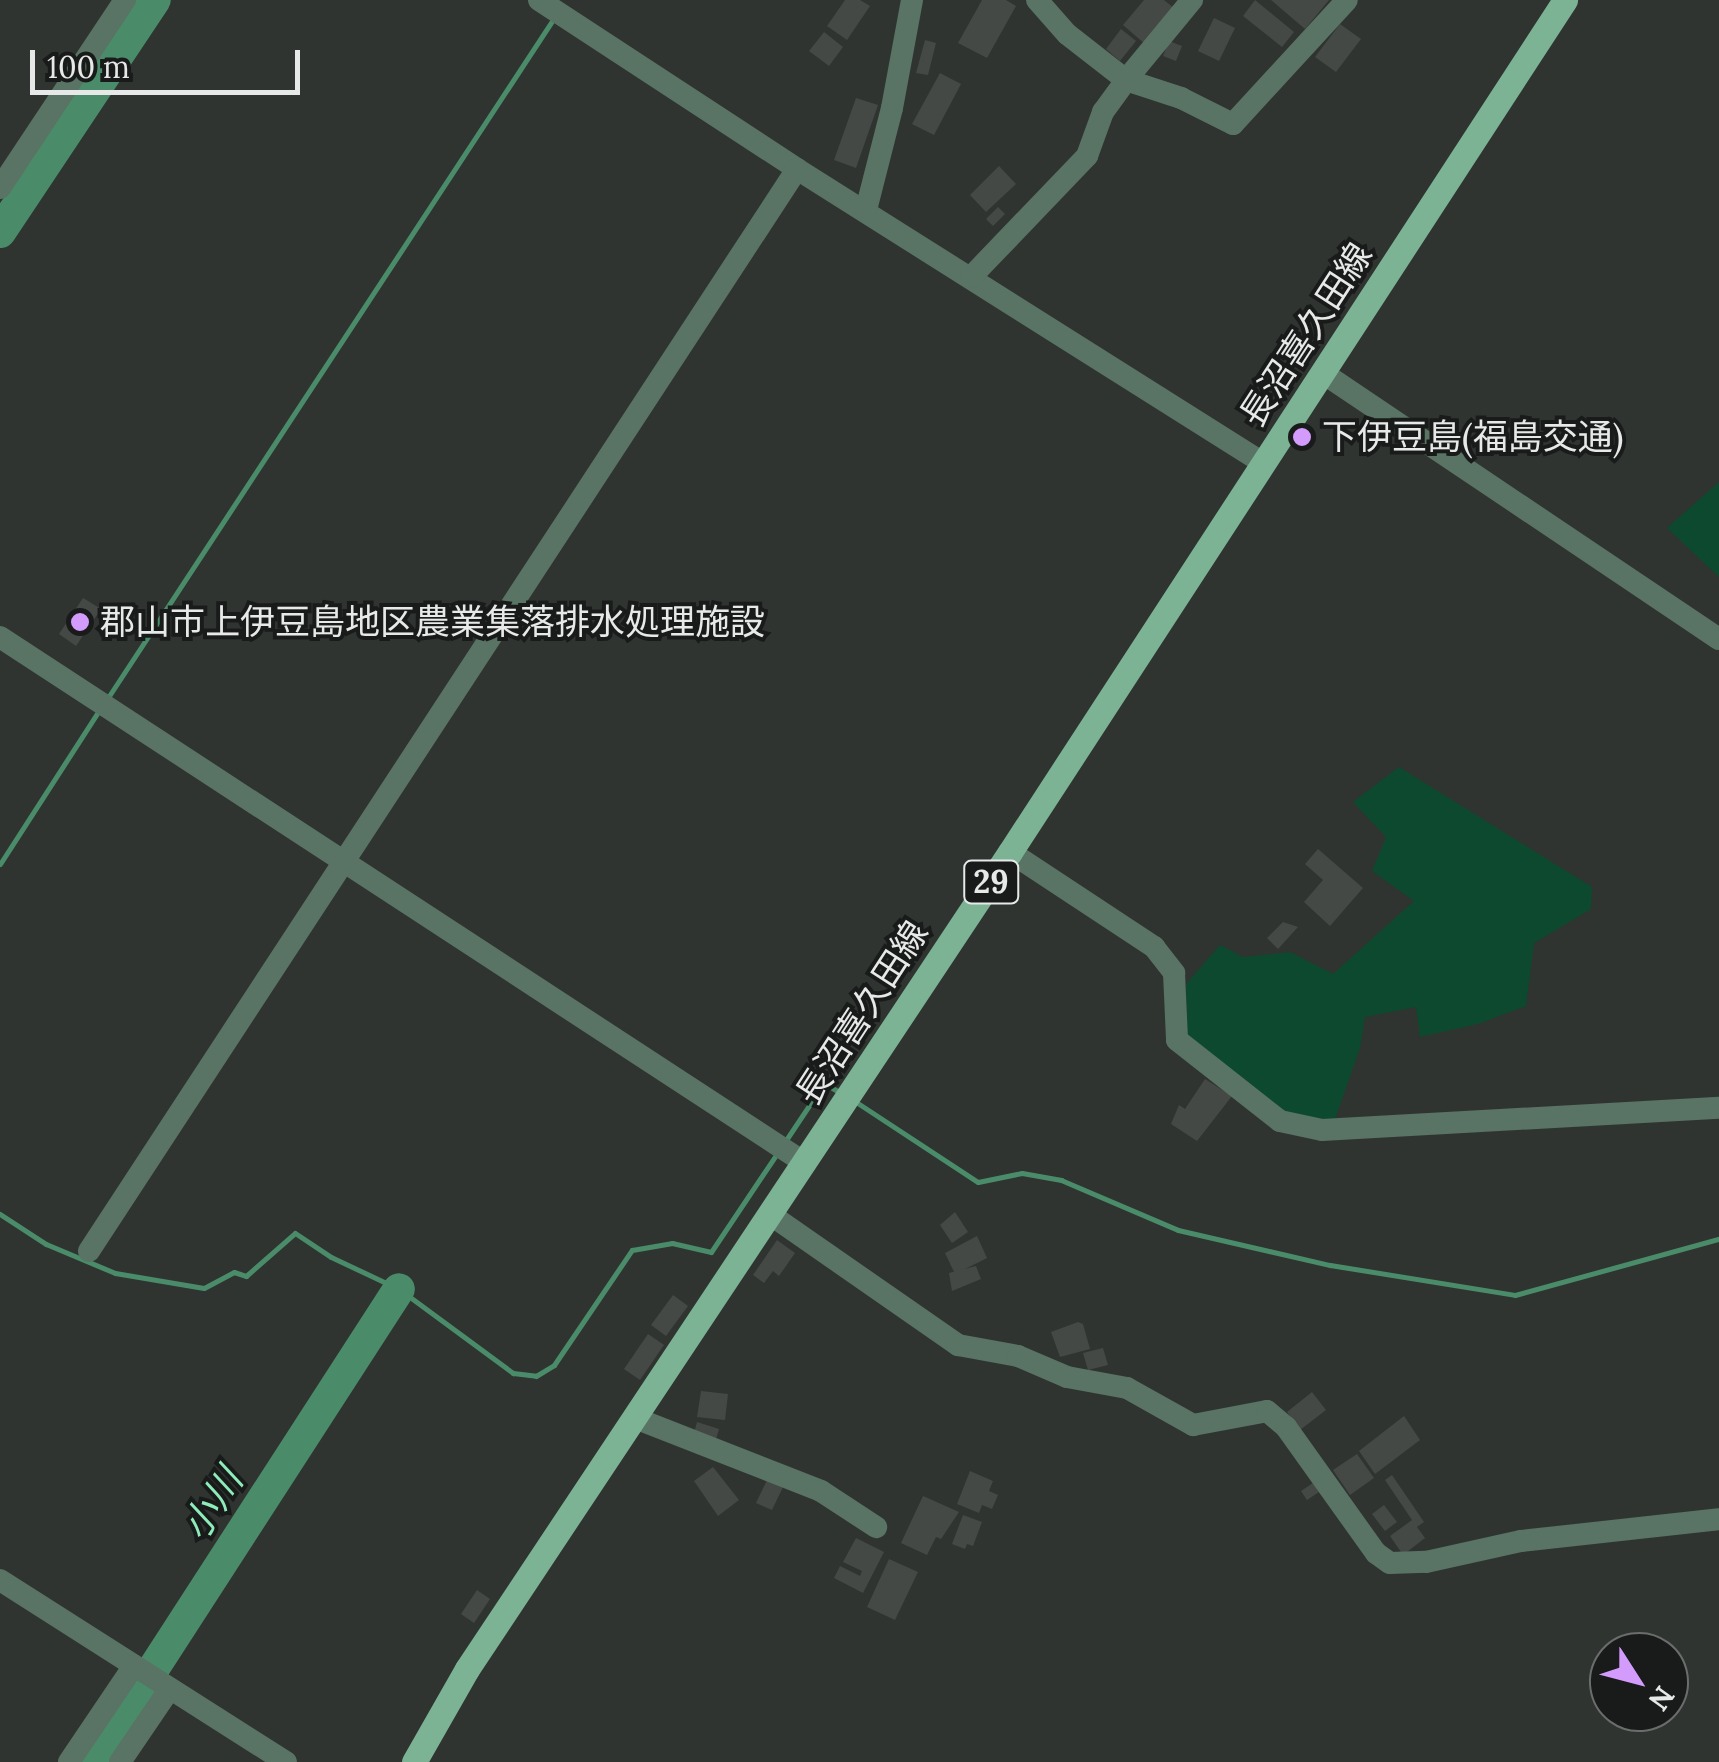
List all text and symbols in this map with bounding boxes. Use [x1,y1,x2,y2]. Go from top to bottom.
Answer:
scale bar [35,30,305,92]
text: 100 m [47,48,130,86]
street label: 長沼喜久田線 [1231,236,1381,434]
place label: 下伊豆島(福島交通) [1322,416,1623,458]
marker: 下伊豆島(福島交通) [1291,426,1313,448]
place label: 郡山市上伊豆島地区農業集落排水処理施設 [100,601,765,643]
marker: 郡山市上伊豆島地区農業集落排水処理施設 [69,611,91,633]
road number: 29 [961,855,1021,909]
street label: 長沼喜久田線 [787,914,937,1112]
water label: 小川 [172,1460,252,1548]
north arrow [1589,1632,1689,1732]
text: N [1641,1679,1683,1718]

